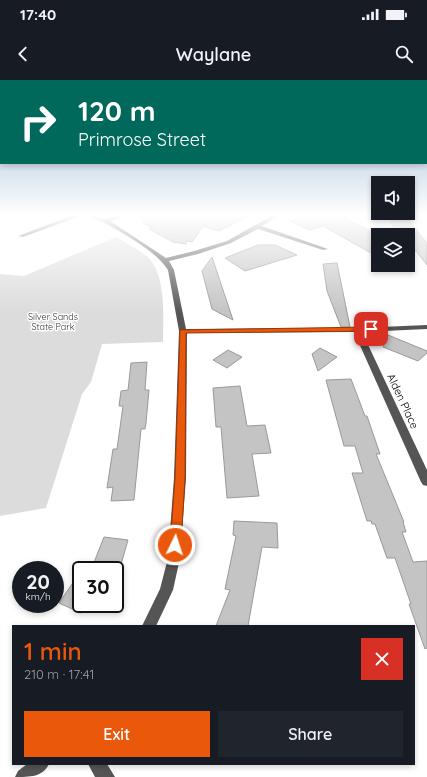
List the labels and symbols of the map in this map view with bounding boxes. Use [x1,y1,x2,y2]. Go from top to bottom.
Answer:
park label: Silver Sands State Park [28,311,78,332]
pin [354,312,388,346]
street label: Alden Place [384,371,422,431]
position arrow [154,524,196,566]
speed limit sign: 30 [72,561,124,613]

